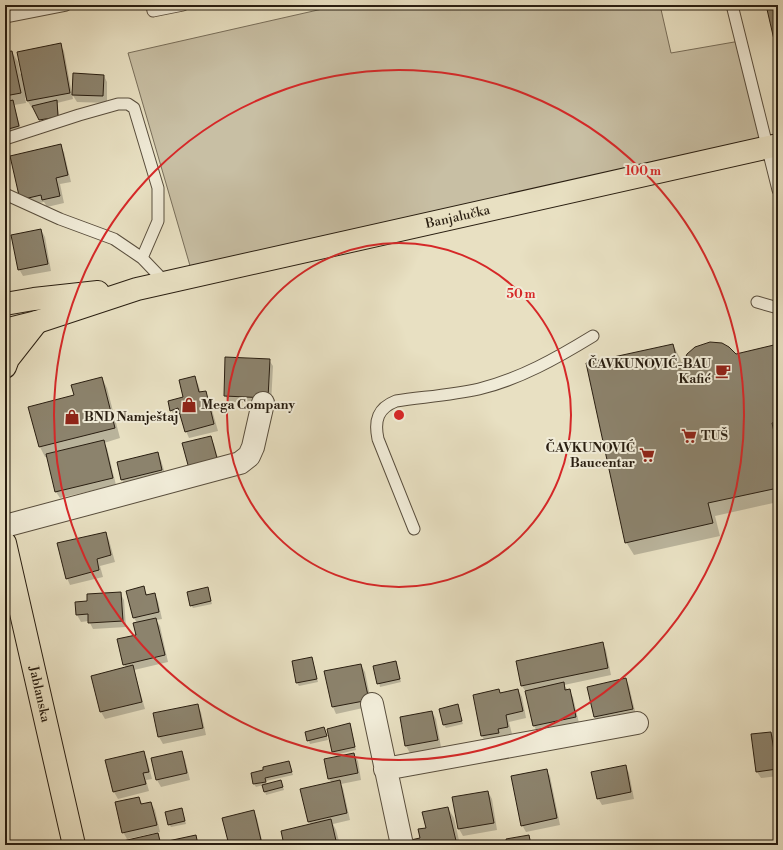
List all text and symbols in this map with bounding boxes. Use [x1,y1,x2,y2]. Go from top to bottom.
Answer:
text: 100 m [625,164,661,179]
street label: Banjalučka [423,202,492,232]
text: 50 m [506,287,536,302]
place label: ČAVKUNOVIĆ-BAU Kafić [588,355,711,387]
cafe icon: ČAVKUNOVIĆ-BAU Kafić [714,362,732,380]
shop icon: Mega Company [180,396,198,414]
place label: Mega Company [201,397,296,413]
shop icon: BND Namještaj [63,408,81,426]
centre of rings [392,408,406,422]
place label: BND Namještaj [84,409,178,425]
supermarket icon: TUŠ [680,427,698,445]
place label: TUŠ [701,427,728,444]
place label: ČAVKUNOVIĆ Baucentar [546,439,635,471]
supermarket icon: ČAVKUNOVIĆ Baucentar [638,446,656,464]
street label: Jablanska [25,663,54,724]

